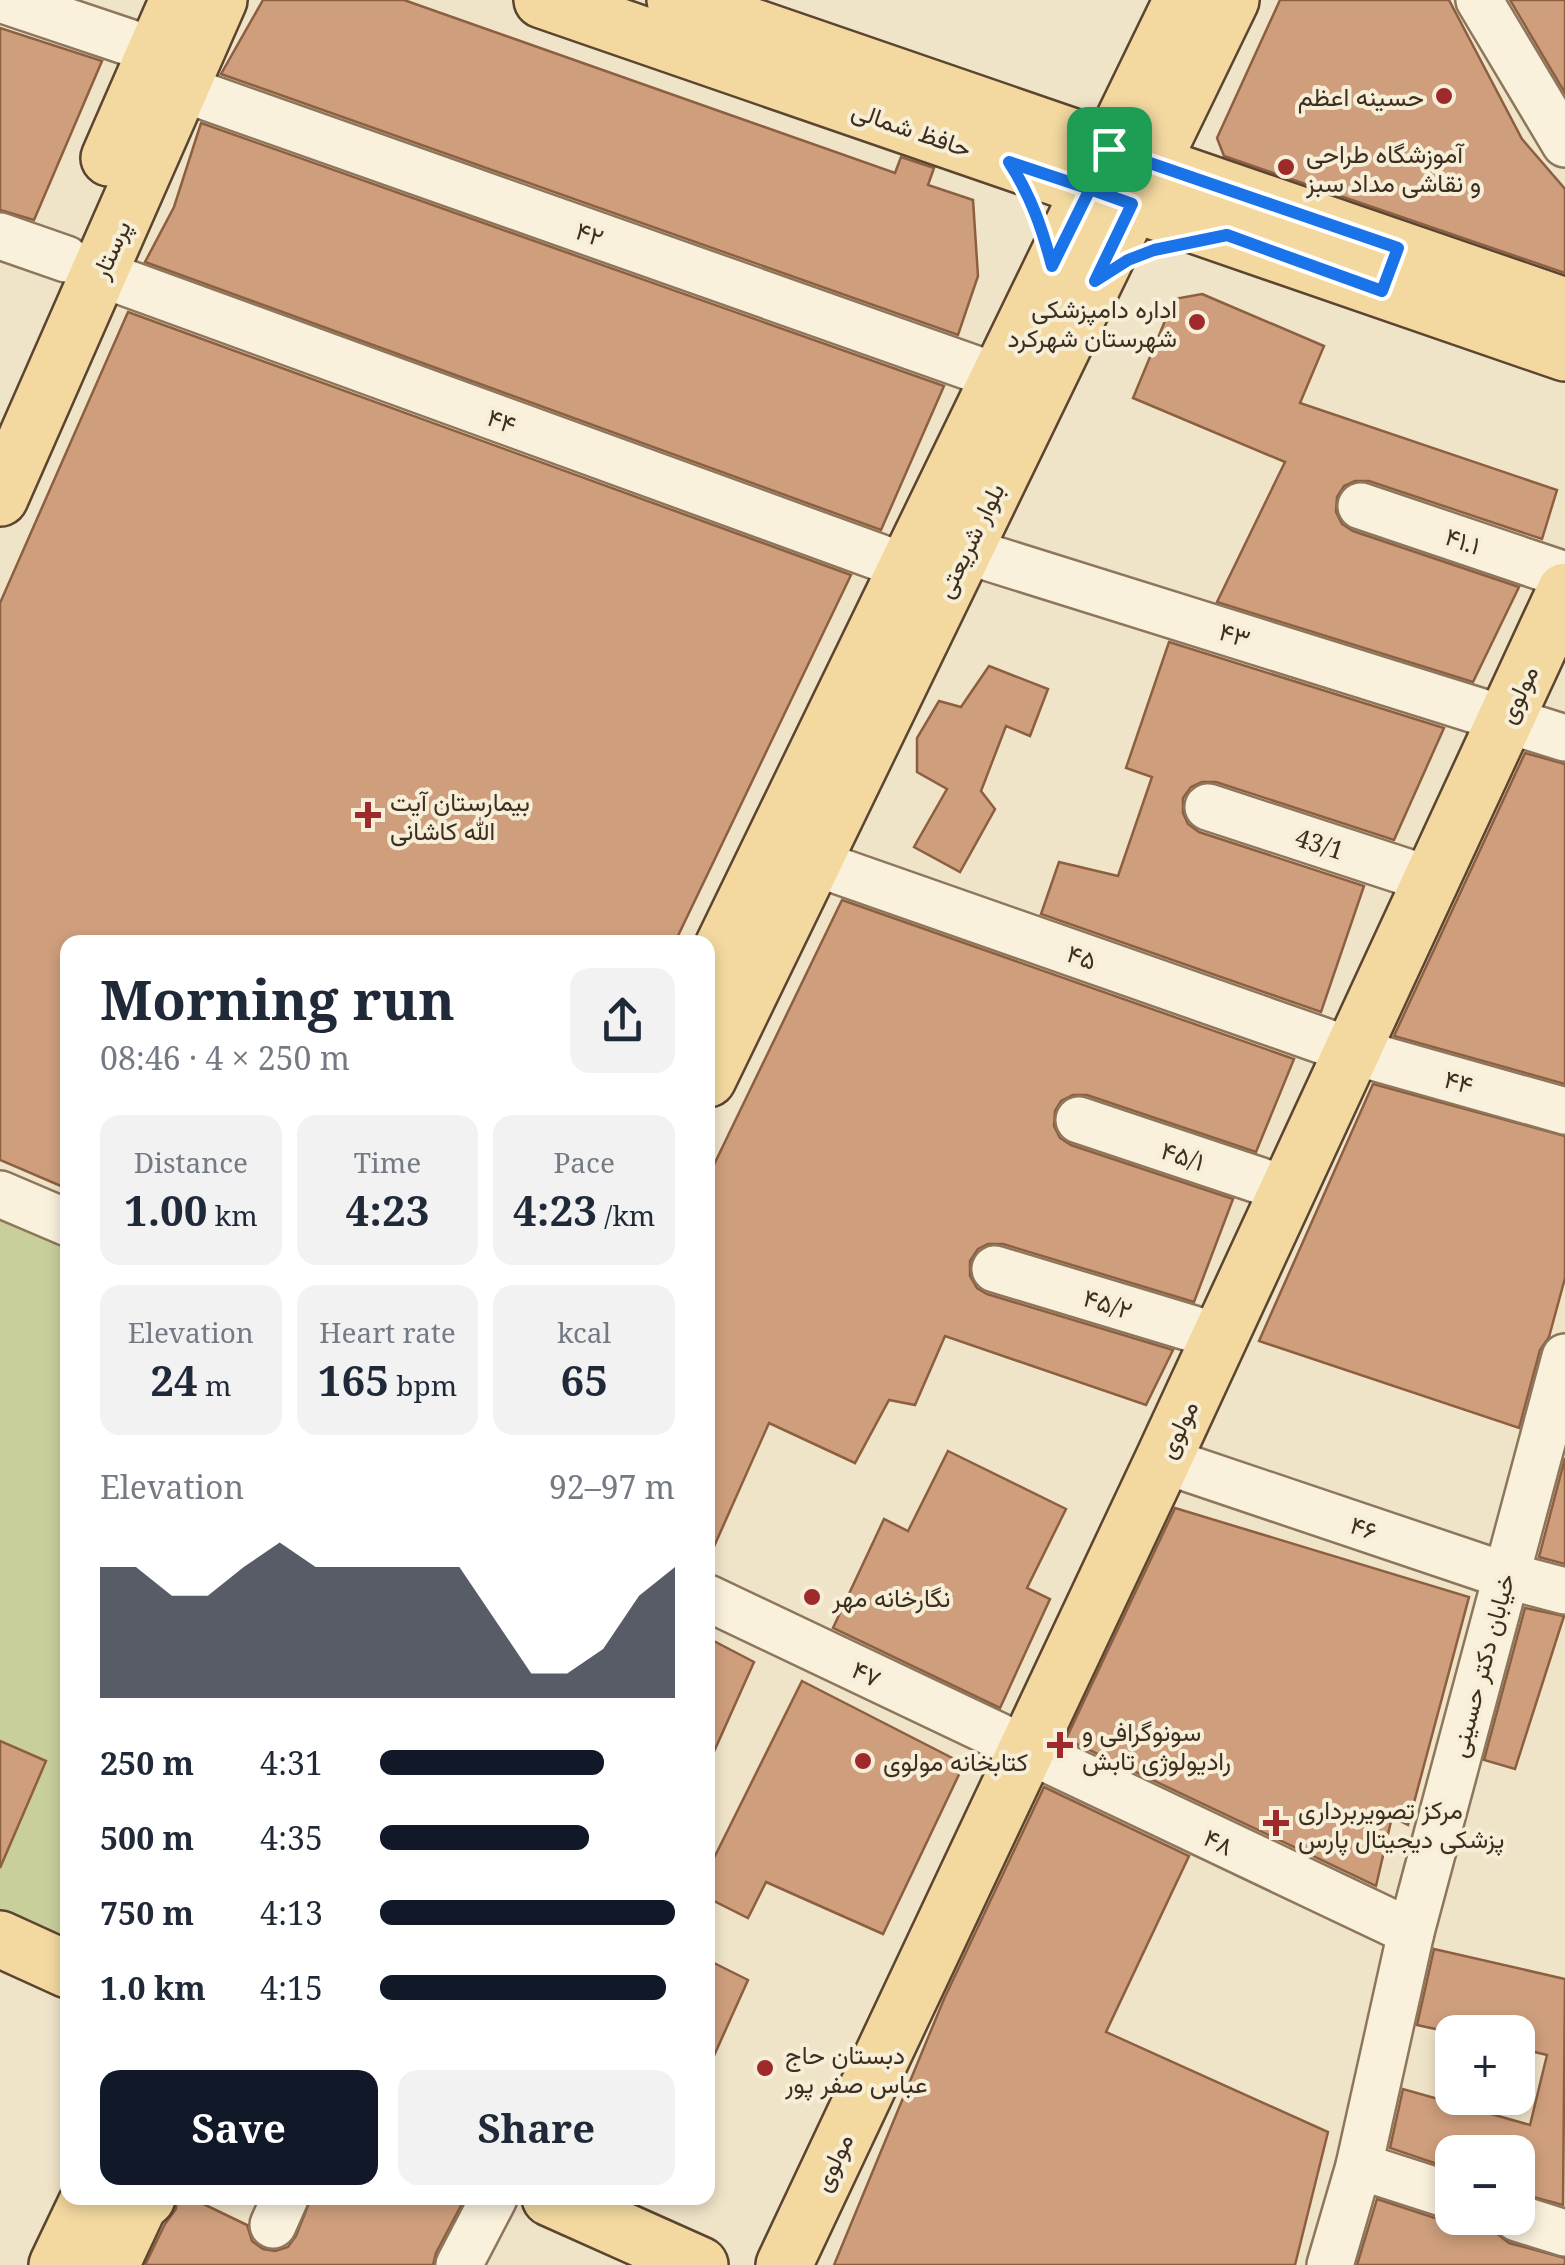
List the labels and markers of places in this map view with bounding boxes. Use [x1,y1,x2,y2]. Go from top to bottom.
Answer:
place label: حسینه اعظم [1298,79,1424,114]
marker: حسینه اعظم [1433,85,1455,107]
pin [1067,107,1152,192]
place label: آموزشگاه طراحی و نقاشی مداد سبز [1305,136,1481,199]
marker: آموزشگاه طراحی و نقاشی مداد سبز [1275,156,1297,178]
place label: اداره دامپزشکی شهرستان شهرکرد [1008,291,1177,354]
marker: اداره دامپزشکی شهرستان شهرکرد [1186,311,1208,333]
place label: بیمارستان آیت الله کاشانی [390,784,530,847]
marker: بیمارستان آیت الله کاشانی [355,802,381,828]
place label: نگارخانه مهر [831,1580,950,1614]
marker: نگارخانه مهر [801,1586,823,1608]
place label: سونوگرافی و رادیولوژی تابش [1082,1714,1231,1777]
marker: سونوگرافی و رادیولوژی تابش [1047,1732,1073,1758]
place label: کتابخانه مولوی [883,1744,1028,1778]
marker: کتابخانه مولوی [852,1750,874,1772]
place label: مرکز تصویربرداری پزشکی دیجیتال پارس [1298,1792,1505,1856]
marker: مرکز تصویربرداری پزشکی دیجیتال پارس [1263,1810,1289,1836]
place label: دبستان حاج عباس صفر پور [784,2037,928,2101]
marker: دبستان حاج عباس صفر پور [754,2057,776,2079]

